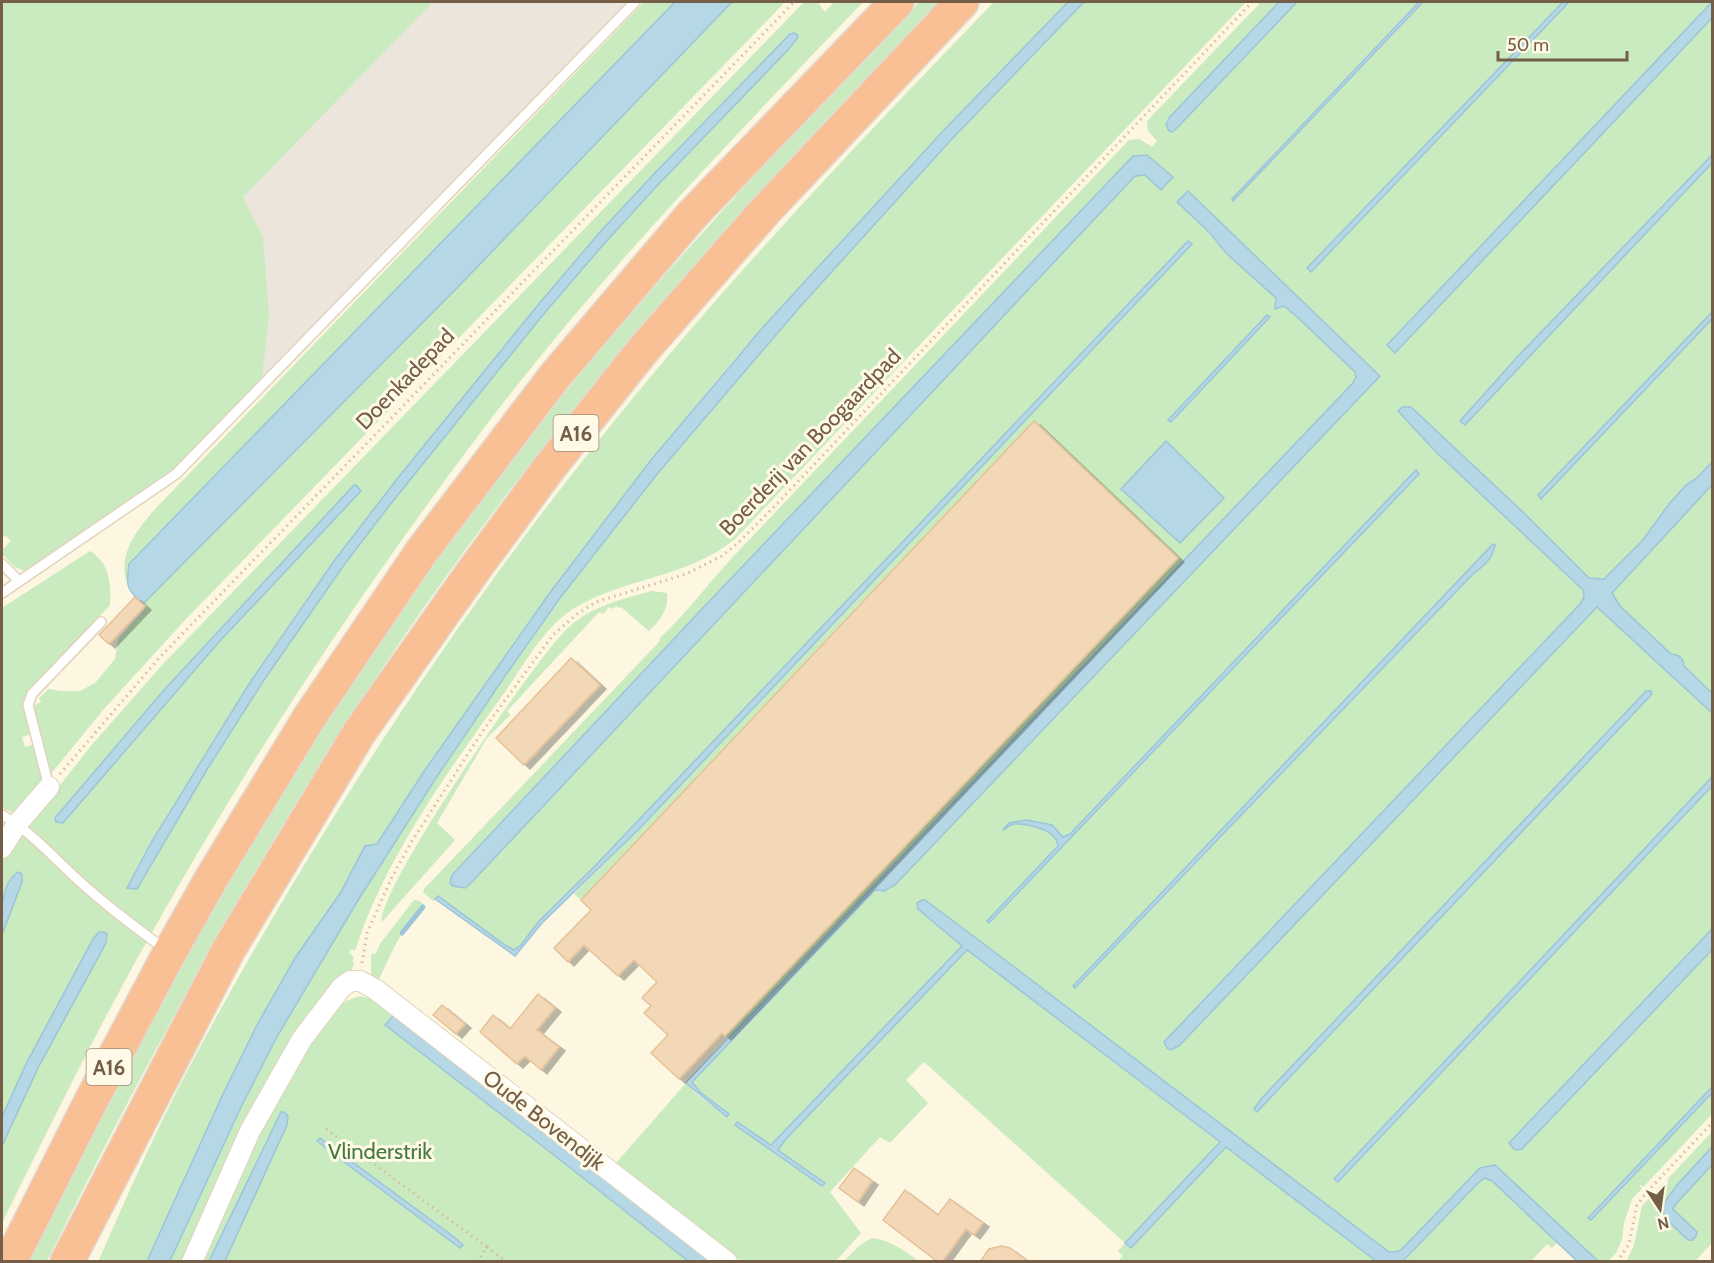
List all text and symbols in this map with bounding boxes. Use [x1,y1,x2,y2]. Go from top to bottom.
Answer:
scale bar [1498,24,1627,62]
text: 50 m [1507,34,1549,56]
street label: Doenkadepad [350,323,460,435]
street label: Boerderij van Boogaardpad [714,343,906,541]
road number: A16 [554,415,598,451]
road number: A16 [86,1049,132,1085]
street label: Oude Bovendijk [478,1064,610,1176]
park label: Vlinderstrik [328,1138,432,1165]
north arrow [1630,1179,1690,1239]
text: N [1656,1213,1671,1234]

